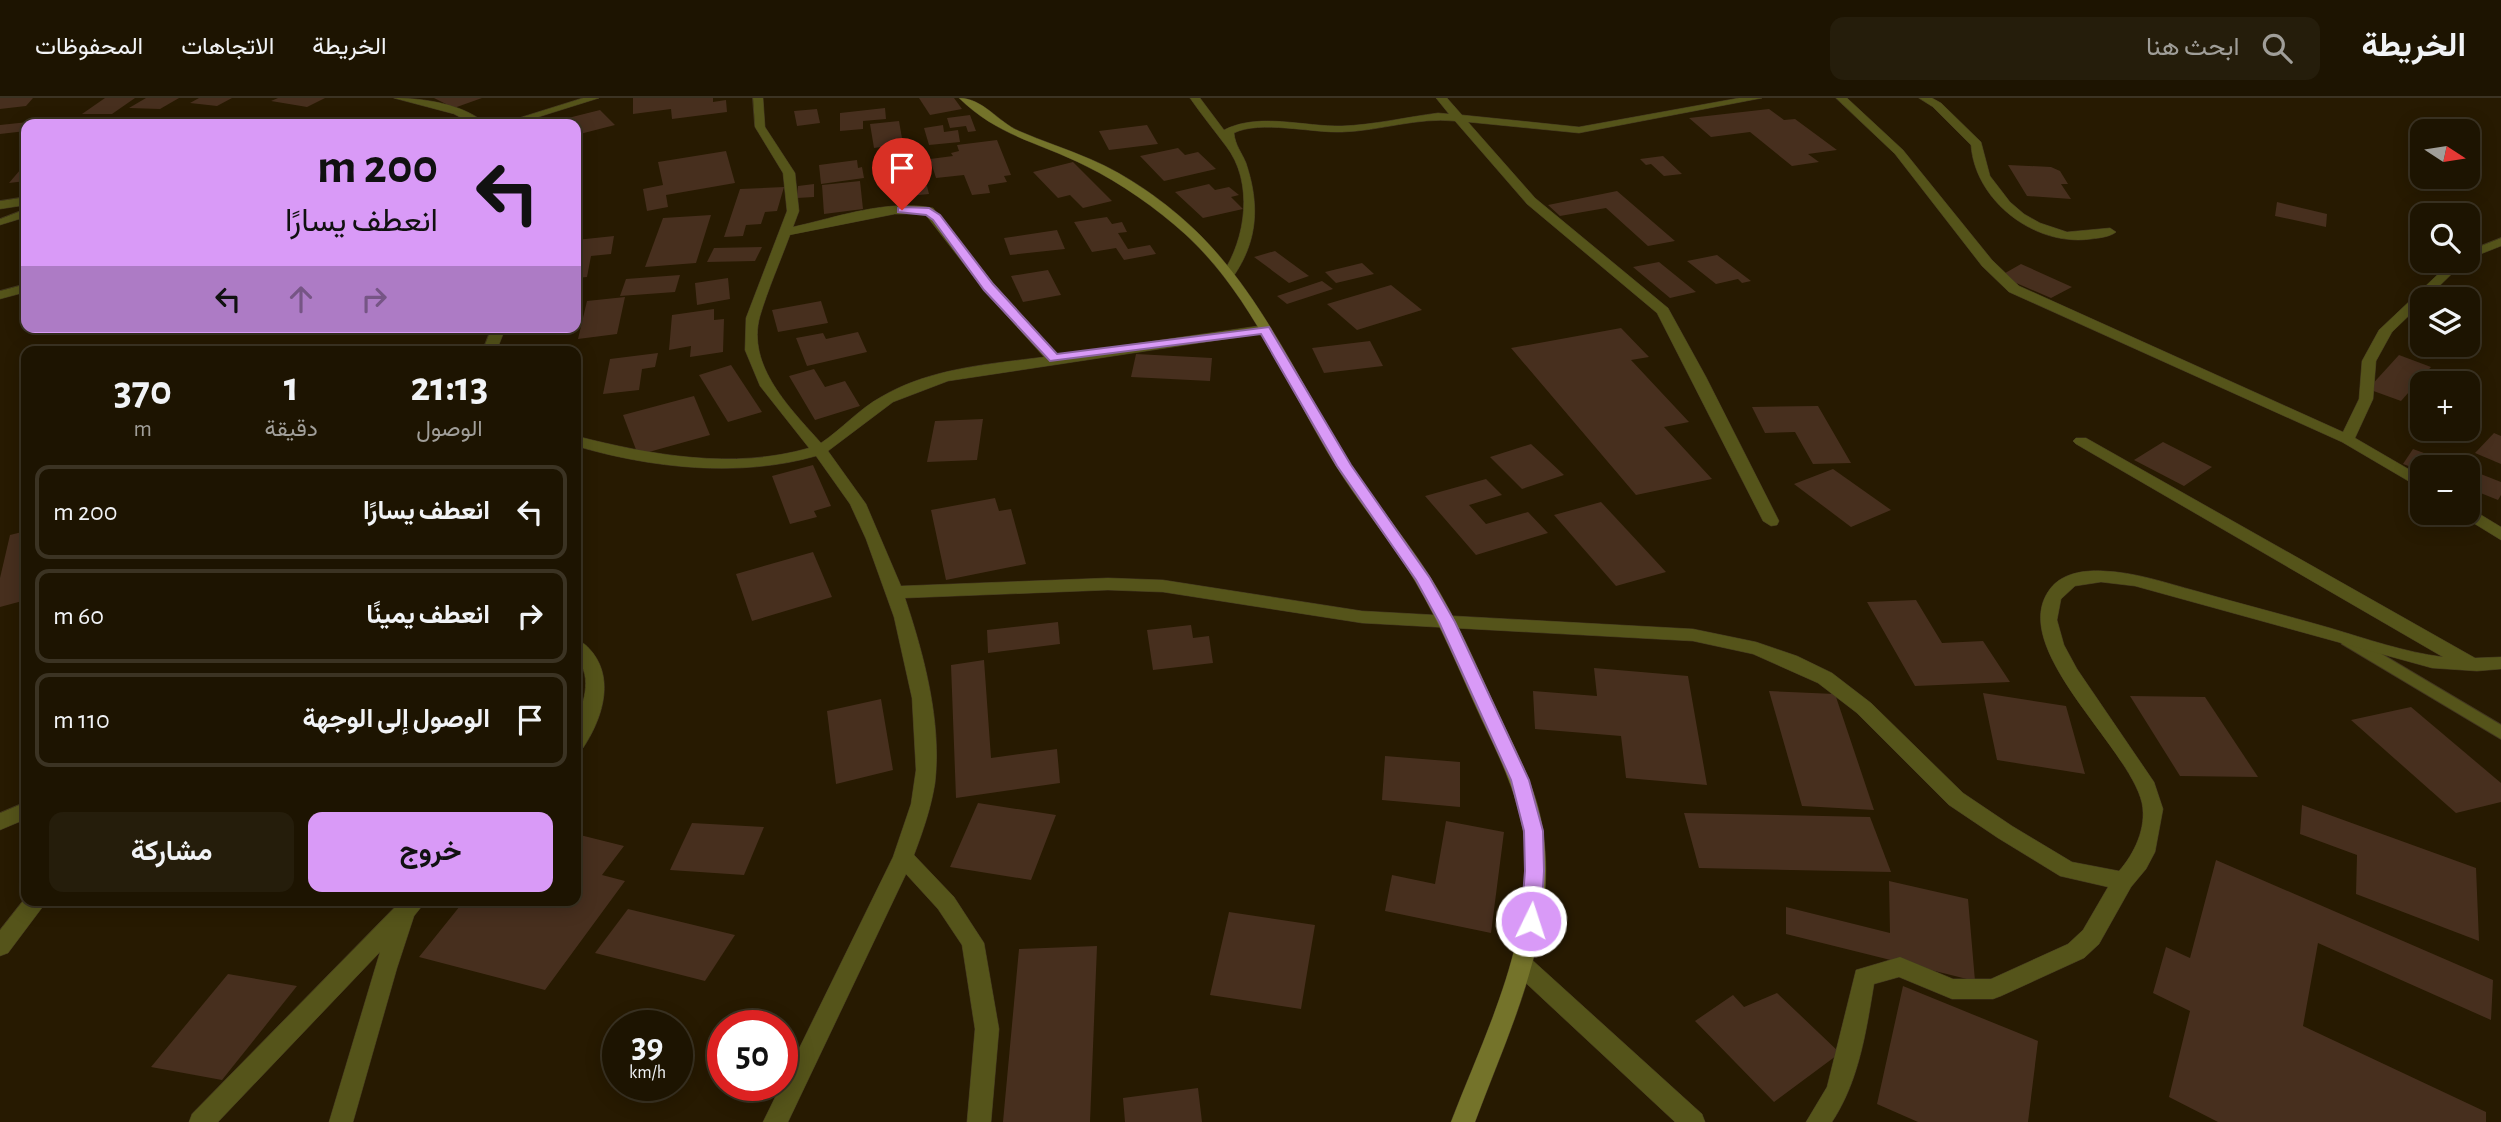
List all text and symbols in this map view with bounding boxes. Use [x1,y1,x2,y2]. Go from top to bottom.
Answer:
search box [1830,17,2320,80]
icon: search [2258,29,2296,67]
text: الخريطة [2362,30,2466,63]
text: ابحث هنا [2146,34,2240,60]
text: المحفوظات [35,35,143,59]
text: الاتجاهات [181,35,274,59]
text: الخريطة [312,35,387,59]
north arrow [2410,119,2480,189]
map controls [2410,119,2480,525]
pin [872,138,932,210]
text: 200 m [317,143,438,192]
icon: left [462,147,553,238]
icon: arrive [883,149,921,187]
button: search [2410,203,2480,273]
text: انعطف يسارًا [285,205,438,237]
icon: left [209,280,247,318]
icon: ahead [282,280,320,318]
icon: right [355,280,393,318]
button: layers [2410,287,2480,357]
text: 1 [284,366,299,408]
text: 21:13 [411,366,488,408]
text: 370 [114,370,172,412]
button: + [2410,371,2480,441]
text: m [134,418,152,441]
text: دقيقة [265,418,318,441]
text: الوصول [416,418,483,441]
button: − [2410,455,2480,525]
icon: left [511,493,549,531]
text: انعطف يسارًا [363,498,490,524]
text: 200 m [53,499,117,525]
icon: right [511,597,549,635]
text: انعطف يمينًا [366,602,490,628]
text: 60 m [53,603,104,629]
icon: arrive [511,701,549,739]
text: الوصول إلى الوجهة [302,706,490,732]
text: 110 m [53,707,110,733]
button: مشاركة [49,812,294,892]
button: خروج [308,812,553,892]
position arrow [1494,884,1568,958]
speed limit sign: 50 [707,1010,798,1101]
text: 39 [631,1029,663,1064]
text: km/h [629,1064,666,1082]

